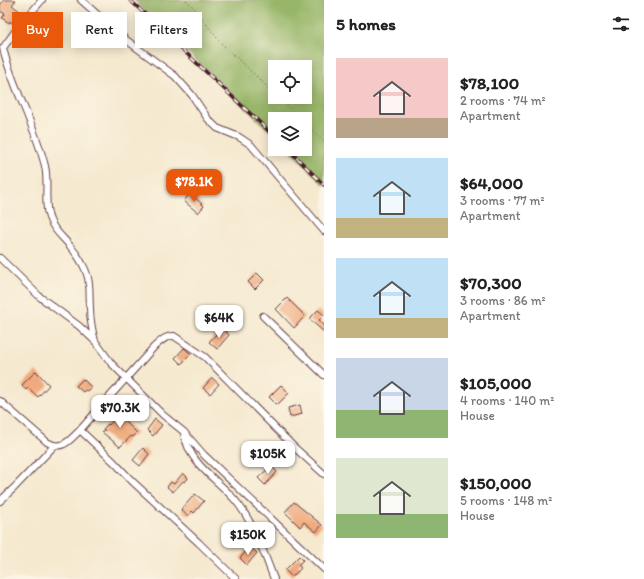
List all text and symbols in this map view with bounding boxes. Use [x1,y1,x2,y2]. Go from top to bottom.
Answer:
chip: Buy [12,12,63,48]
chip: Rent [71,12,127,48]
chip: Filters [135,12,202,48]
icon: filters [610,13,632,35]
text: 5 homes [336,14,396,34]
map controls [268,60,312,156]
button: locate [268,60,312,104]
text: $78,100 [460,73,519,93]
icon: home [368,74,416,122]
text: 2 rooms · 74 m² [460,93,546,108]
text: Apartment [460,108,521,123]
button: layers [268,112,312,156]
pin: $78.1K [161,169,227,203]
text: $64,000 [460,173,523,193]
text: $78.1K [175,174,213,189]
icon: home [368,174,416,222]
text: 3 rooms · 77 m² [460,193,545,208]
text: Apartment [460,208,521,223]
text: $70,300 [460,273,522,293]
icon: home [368,274,416,322]
text: 3 rooms · 86 m² [460,293,546,308]
pin: $64K [195,305,243,339]
text: Apartment [460,308,521,323]
text: $64K [204,310,234,325]
text: $105,000 [460,373,531,393]
icon: home [368,374,416,422]
text: 4 rooms · 140 m² [460,393,554,408]
pin: $70.3K [87,395,153,429]
text: $70.3K [100,400,140,415]
text: House [460,408,495,423]
pin: $105K [240,441,296,475]
text: $105K [250,446,286,461]
text: $150,000 [460,473,531,493]
icon: home [368,474,416,522]
text: 5 rooms · 148 m² [460,493,552,508]
text: House [460,508,495,523]
pin: $150K [220,522,276,556]
text: $150K [230,527,266,542]

